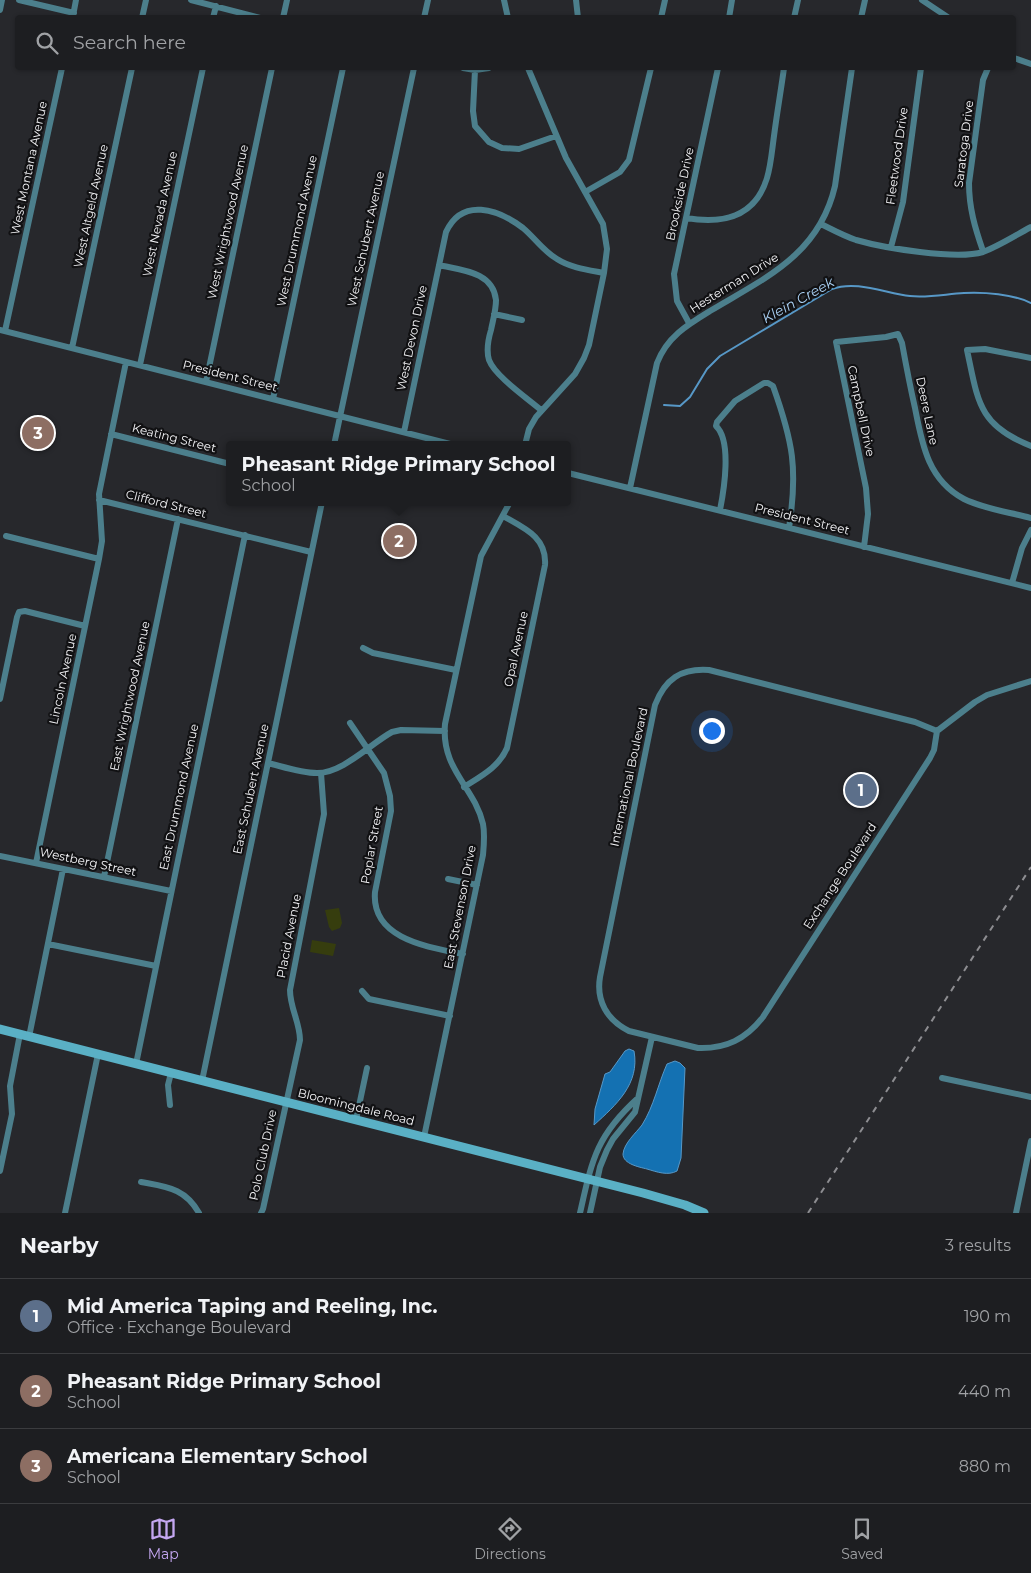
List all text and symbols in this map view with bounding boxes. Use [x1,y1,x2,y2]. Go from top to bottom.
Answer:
search box [15,15,1016,70]
icon: search [33,29,61,57]
text: Search here [73,31,186,54]
street label: Saratoga Drive [951,99,976,188]
street label: West Montana Avenue [7,100,50,236]
street label: Fleetwood Drive [882,106,911,206]
street label: West Altgeld Avenue [70,143,111,269]
street label: West Wrightwood Avenue [204,143,251,301]
street label: Brookside Drive [662,146,697,242]
street label: West Nevada Avenue [139,150,180,278]
street label: West Drummond Avenue [273,154,320,308]
street label: West Schubert Avenue [344,170,387,308]
street label: Hesterman Drive [687,249,781,316]
water label: Klein Creek [759,272,838,327]
street label: West Devon Drive [393,284,430,392]
street label: President Street [181,356,279,395]
street label: Campbell Drive [845,364,878,458]
street label: Deere Lane [913,376,942,446]
pin: 3 [22,414,54,452]
street label: Keating Street [130,420,218,455]
popup [226,441,571,506]
text: Pheasant Ridge Primary School [242,453,555,476]
text: School [242,476,295,495]
street label: Clifford Street [124,486,208,521]
street label: President Street [753,499,851,538]
pin: 2 [383,522,415,560]
street label: Opal Avenue [500,610,531,688]
street label: East Wrightwood Avenue [106,620,153,772]
street label: Lincoln Avenue [46,632,79,726]
street label: International Boulevard [606,706,651,848]
your location [699,718,725,744]
street label: East Drummond Avenue [156,722,201,871]
street label: East Schubert Avenue [229,722,272,855]
pin: 1 [845,771,877,809]
street label: Poplar Street [357,805,386,885]
street label: Exchange Boulevard [800,820,880,932]
street label: Westberg Street [38,844,138,879]
street label: East Stevenson Drive [440,844,479,970]
street label: Placid Avenue [273,893,304,979]
street label: Bloomingdale Road [296,1085,416,1128]
street label: Polo Club Drive [246,1108,279,1202]
text: Nearby [20,1233,99,1258]
text: 3 results [945,1236,1011,1255]
text: Mid America Taping and Reeling, Inc. [67,1295,438,1318]
text: 1 [33,1307,39,1326]
text: 190 m [964,1307,1011,1326]
text: Office · Exchange Boulevard [67,1318,292,1337]
text: Pheasant Ridge Primary School [67,1370,381,1393]
text: 2 [31,1382,41,1401]
text: 440 m [958,1382,1011,1401]
text: School [67,1393,121,1412]
text: Americana Elementary School [67,1445,368,1468]
text: 3 [31,1457,41,1476]
text: 880 m [959,1457,1011,1476]
text: School [67,1468,121,1487]
tab: Map [148,1515,179,1563]
tab: Directions [474,1515,546,1563]
tab: Saved [841,1515,883,1563]

